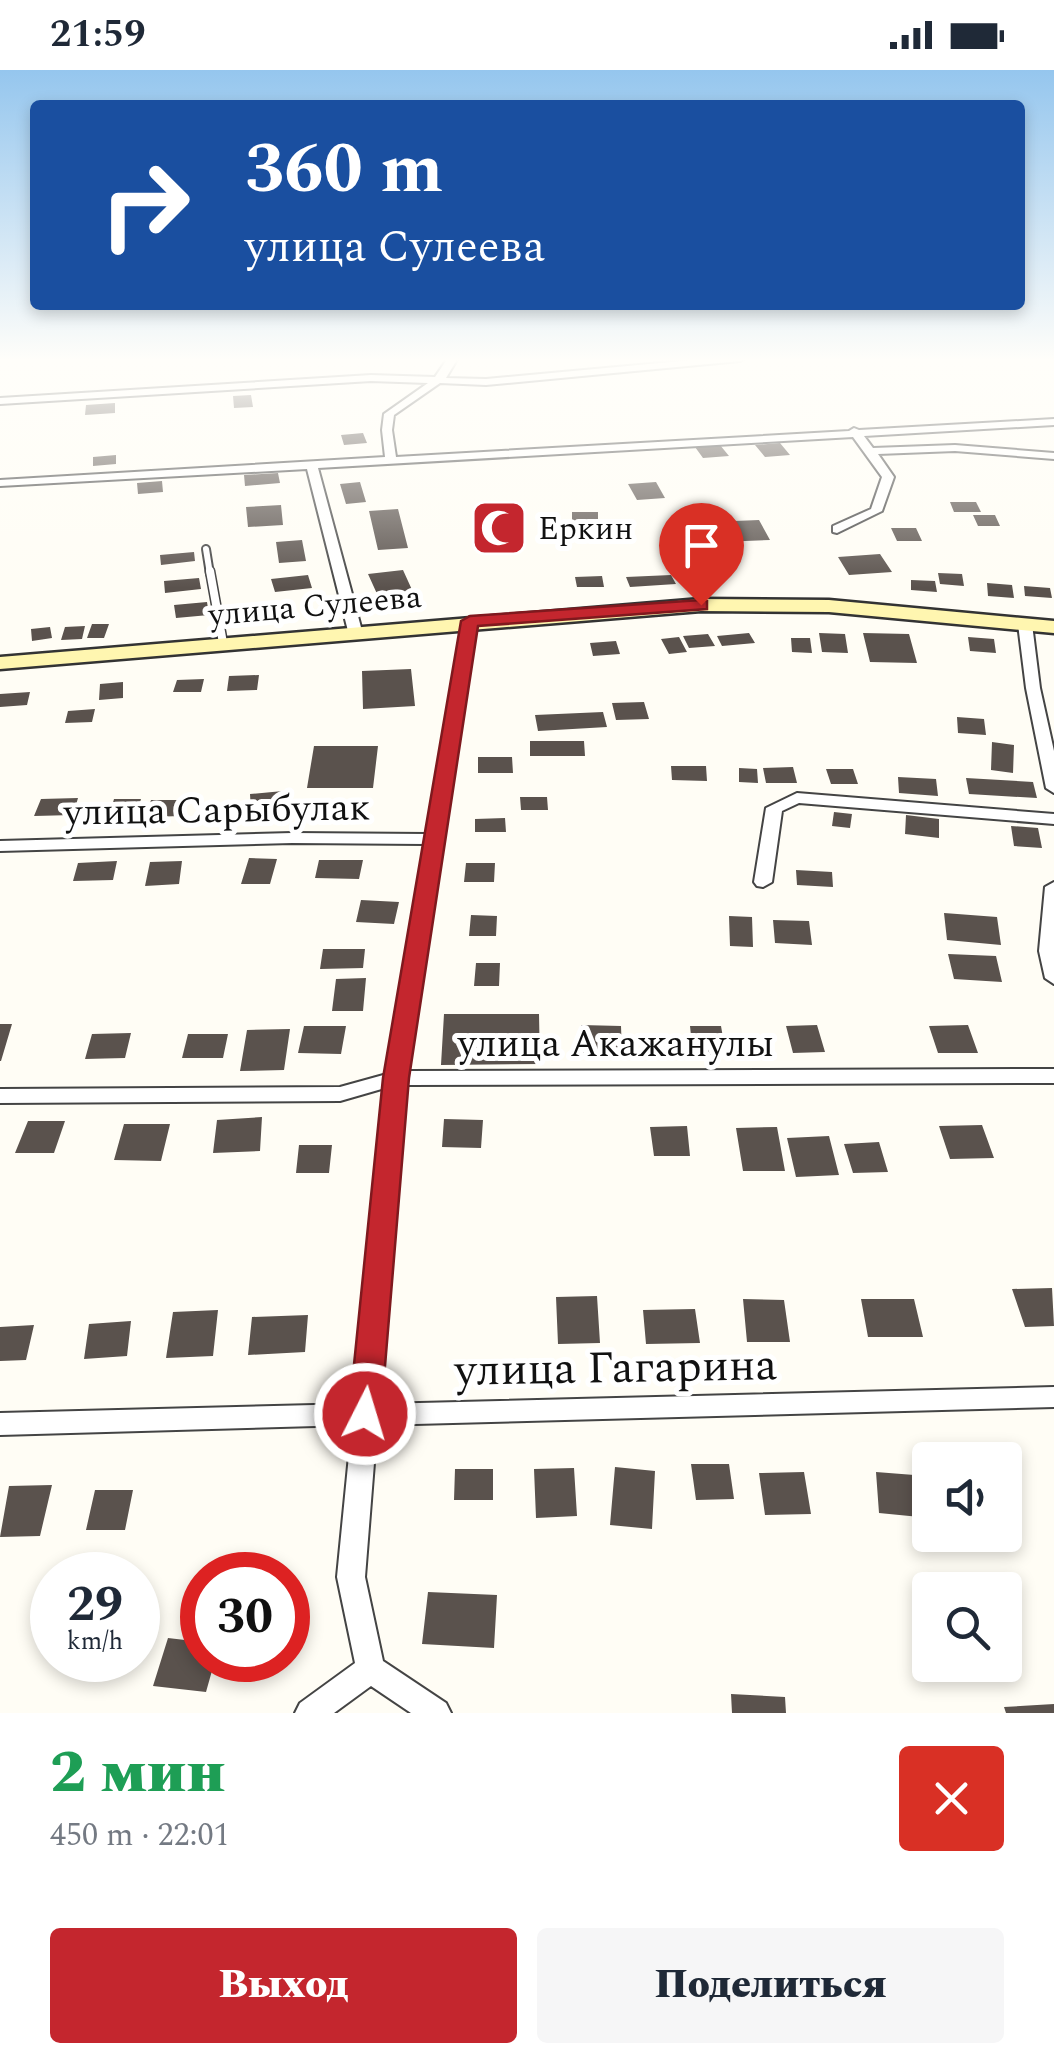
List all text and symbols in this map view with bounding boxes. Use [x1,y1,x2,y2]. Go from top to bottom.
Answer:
text: 21:59 [50,6,145,64]
text: 360 m [245,117,443,223]
icon: right [80,140,210,270]
text: улица Сулеева [245,213,545,282]
mosque icon: Еркин [469,498,529,558]
pin [659,503,744,606]
place label: Еркин [538,505,633,554]
icon: arrive [674,518,729,573]
street label: улица Сулеева [206,573,424,640]
street label: улица Сарыбулак [62,779,371,843]
street label: улица Акажанулы [457,1016,774,1074]
street label: улица Гагарина [452,1331,778,1406]
position arrow [313,1362,417,1466]
map controls [912,1442,1022,1682]
button: sound [912,1442,1022,1552]
speed limit sign: 30 [180,1552,310,1682]
text: 29 [67,1567,123,1643]
button: search [912,1572,1022,1682]
text: km/h [67,1623,123,1661]
text: 2 мин [50,1727,226,1819]
button: close [899,1746,1004,1851]
text: 450 m · 22:01 [50,1811,230,1860]
button: Выход [50,1928,517,2043]
button: Поделиться [537,1928,1004,2043]

